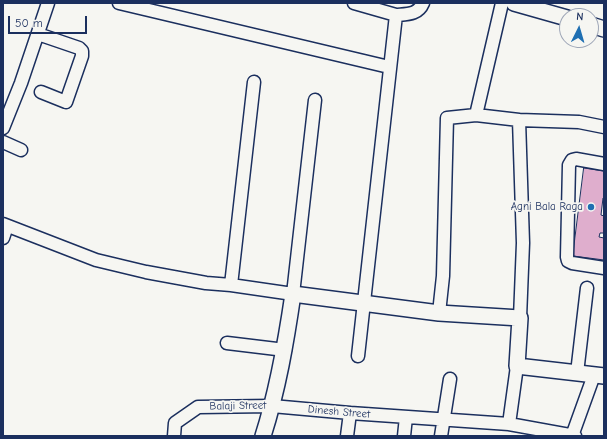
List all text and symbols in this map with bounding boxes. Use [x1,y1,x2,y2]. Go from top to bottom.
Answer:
scale bar [10,8,89,34]
north arrow [559,8,599,48]
text: N [576,10,584,23]
text: 50 m [15,16,43,30]
place label: Agni Bala Raga [511,200,583,214]
marker: Agni Bala Raga [586,202,596,212]
street label: Balaji Street [209,399,267,413]
street label: Dinesh Street [307,403,371,421]

